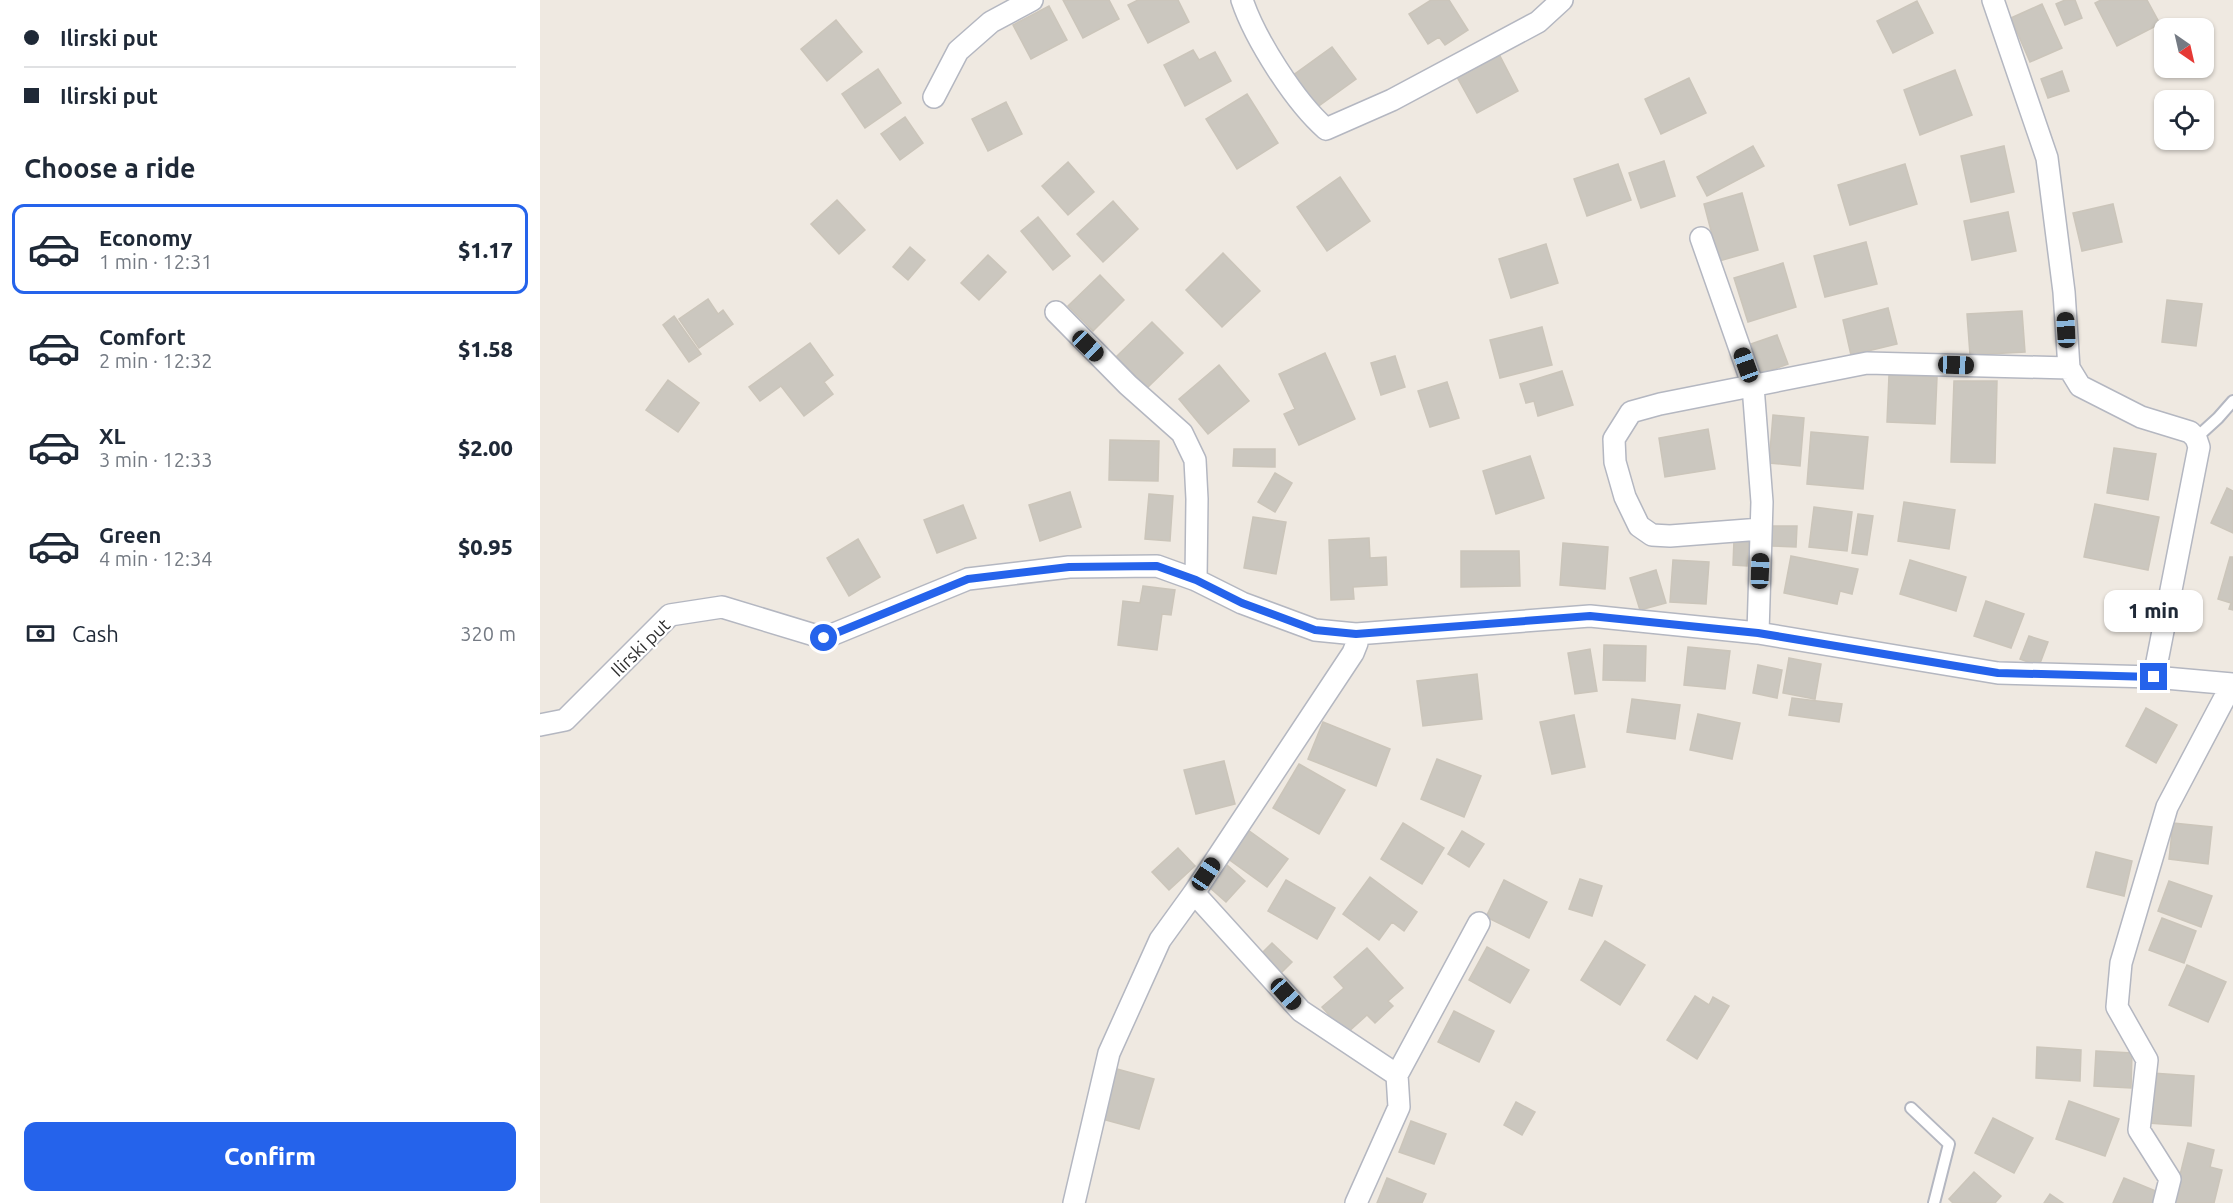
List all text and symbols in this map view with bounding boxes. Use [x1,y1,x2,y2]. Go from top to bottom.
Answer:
north arrow [2154,18,2214,78]
map controls [2154,18,2214,150]
text: Ilirski put [60,25,158,50]
text: Ilirski put [60,83,158,108]
button: locate [2154,90,2214,150]
text: Choose a ride [24,153,196,183]
icon: car [27,222,81,276]
text: Economy [99,225,192,250]
text: $1.17 [458,237,513,262]
text: 1 min · 12:31 [99,250,213,273]
car [2056,312,2076,348]
icon: car [27,321,81,375]
text: Comfort [99,324,186,349]
car [1069,327,1107,365]
text: $1.58 [458,336,513,361]
car [1731,345,1761,385]
text: 2 min · 12:32 [99,349,213,372]
car [1938,355,1974,375]
icon: car [27,420,81,474]
text: XL [99,423,126,448]
text: $2.00 [458,435,513,460]
text: 3 min · 12:33 [99,448,213,471]
icon: car [27,519,81,573]
text: Green [99,522,161,547]
text: $0.95 [458,534,513,559]
text: 4 min · 12:34 [99,547,213,570]
car [1750,553,1770,589]
callout: 1 min [2104,590,2204,632]
text: 1 min [2128,599,2179,622]
street label: Ilirski put [607,614,673,680]
icon: cash [24,617,57,650]
text: Cash [72,621,119,646]
text: 320 m [460,622,516,645]
route start [810,624,837,651]
route end [2140,663,2167,690]
car [1188,854,1224,894]
car [1267,975,1305,1013]
button: Confirm [24,1122,516,1191]

